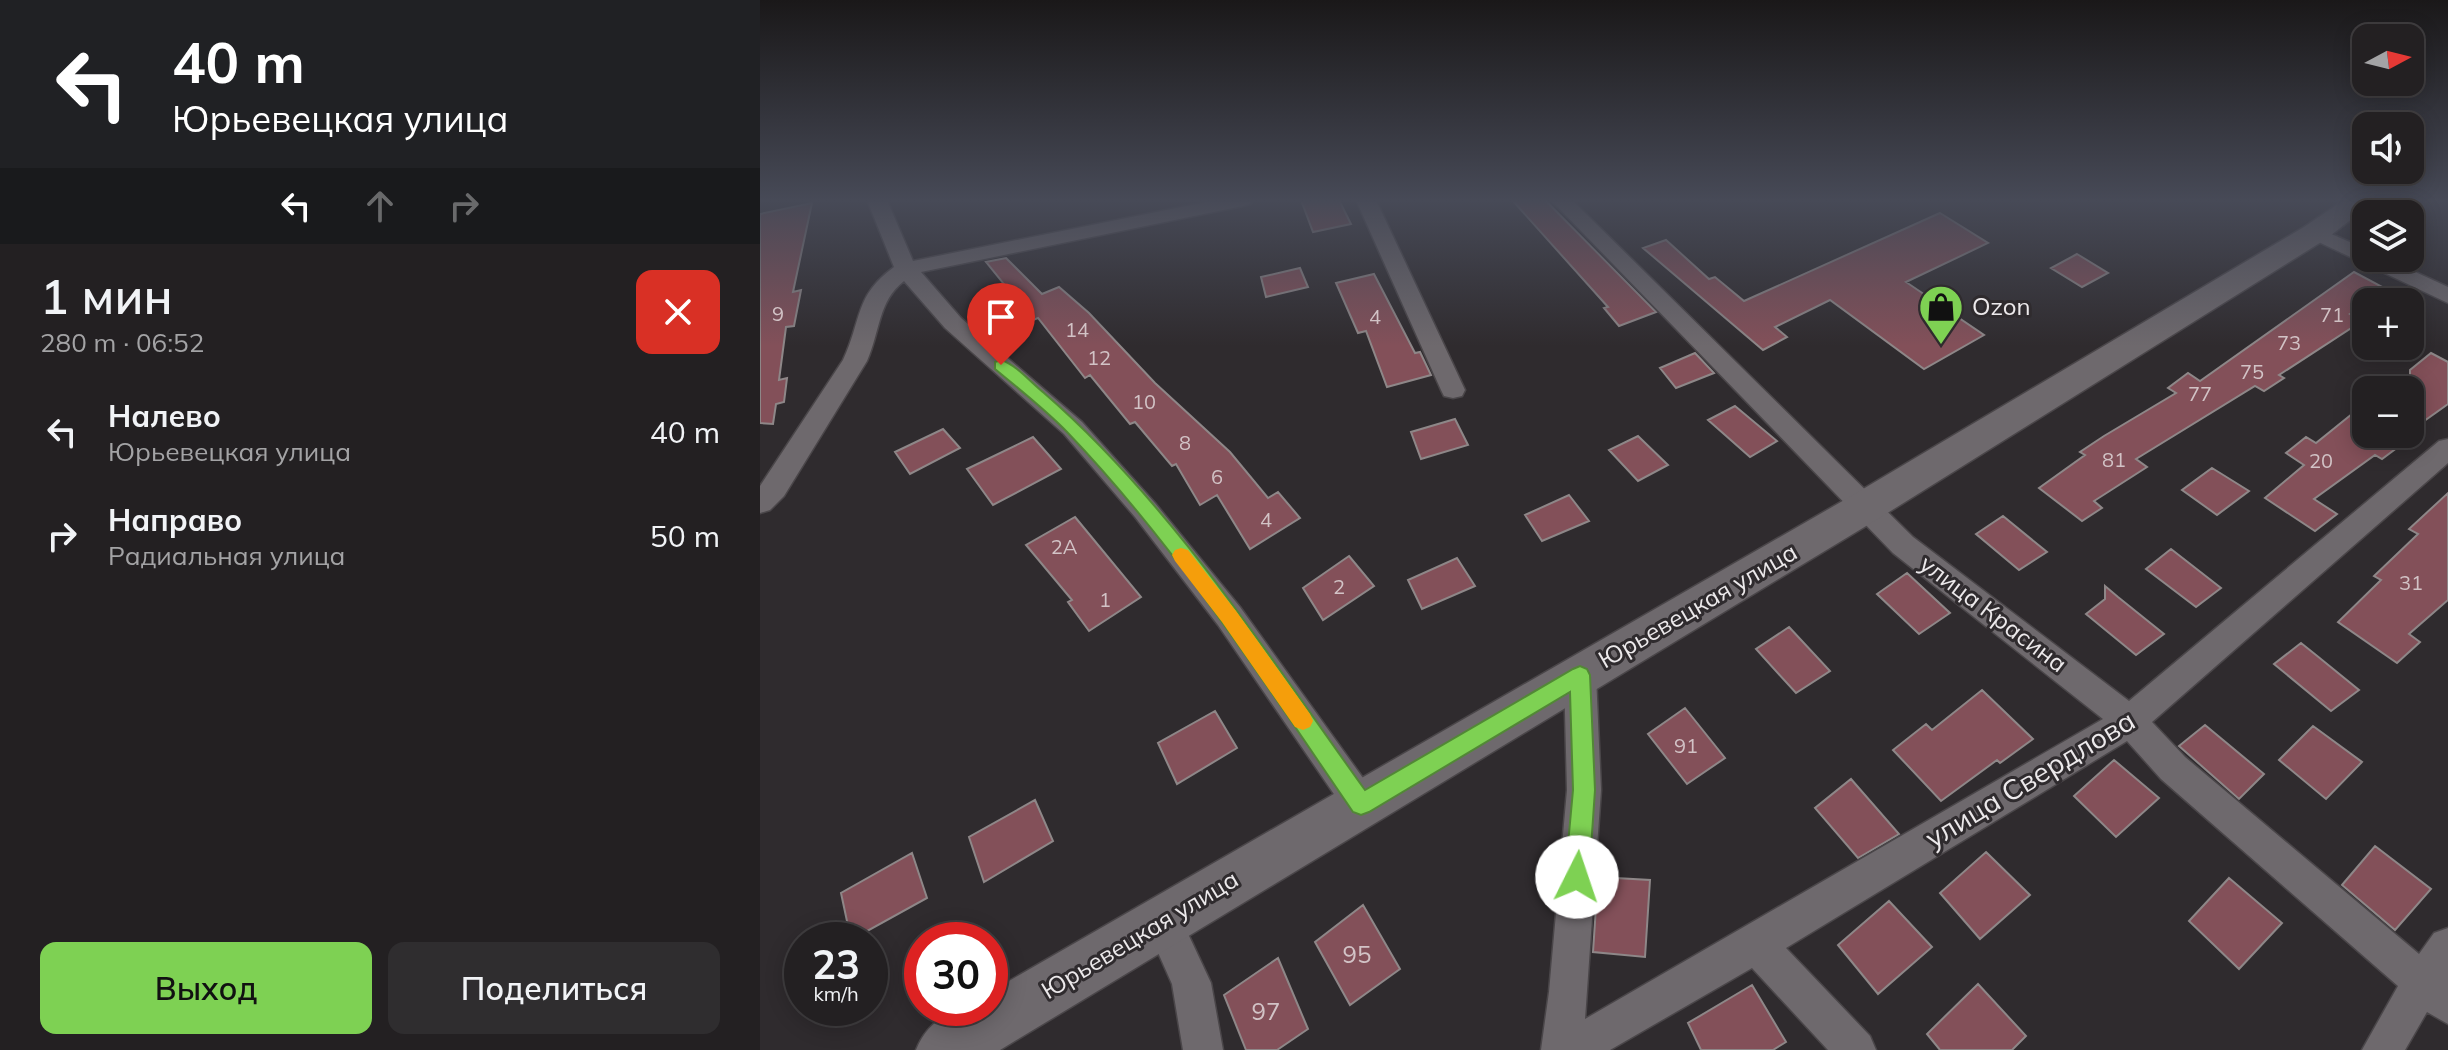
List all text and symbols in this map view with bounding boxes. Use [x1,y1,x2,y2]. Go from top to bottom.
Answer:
north arrow [2352,24,2424,96]
map controls [2352,24,2424,448]
text: 40 m [172,27,305,97]
icon: left [40,32,144,136]
text: Юрьевецкая улица [172,96,509,141]
button: sound [2352,112,2424,184]
icon: left [274,184,318,228]
icon: ahead [358,184,402,228]
icon: right [442,184,486,228]
button: layers [2352,200,2424,272]
text: 1 мин [40,266,173,326]
button: close [636,270,720,354]
pin [967,283,1035,365]
shop icon: Ozon [1917,283,1965,346]
button: + [2352,288,2424,360]
place label: Ozon [1972,291,2031,321]
icon: arrive [979,295,1023,339]
house number: 9 [772,301,784,326]
house number: 71 [2320,302,2344,327]
house number: 4 [1369,304,1381,329]
house number: 14 [1065,317,1089,342]
text: 280 m · 06:52 [40,326,204,359]
house number: 73 [2277,330,2301,355]
house number: 12 [1087,345,1111,370]
house number: 75 [2240,359,2264,384]
button: − [2352,376,2424,448]
house number: 77 [2188,381,2212,406]
house number: 10 [1132,389,1156,414]
text: Налево [108,397,221,435]
icon: left [40,410,84,454]
text: 40 m [650,413,720,451]
house number: 8 [1179,430,1191,455]
text: Юрьевецкая улица [108,435,351,468]
house number: 81 [2102,447,2126,472]
house number: 20 [2309,448,2333,473]
house number: 6 [1211,464,1223,489]
text: Направо [108,501,242,539]
house number: 4 [1260,507,1272,532]
icon: right [40,514,84,558]
text: 50 m [650,517,720,555]
house number: 2А [1051,534,1078,559]
street label: Юрьевецкая улица [1593,536,1802,674]
text: Радиальная улица [108,539,345,572]
street label: улица Красина [1914,548,2073,678]
house number: 31 [2399,570,2423,595]
house number: 2 [1333,574,1345,599]
house number: 1 [1099,587,1111,612]
street label: улица Свердлова [1918,702,2141,855]
house number: 91 [1674,733,1698,758]
position arrow [1535,835,1619,919]
street label: Юрьевецкая улица [1036,864,1243,1005]
speed limit sign: 30 [904,922,1008,1026]
text: 23 [812,939,860,989]
house number: 95 [1343,939,1371,969]
button: Выход [40,942,372,1034]
button: Поделиться [388,942,720,1034]
text: km/h [813,981,859,1006]
house number: 97 [1252,996,1280,1026]

